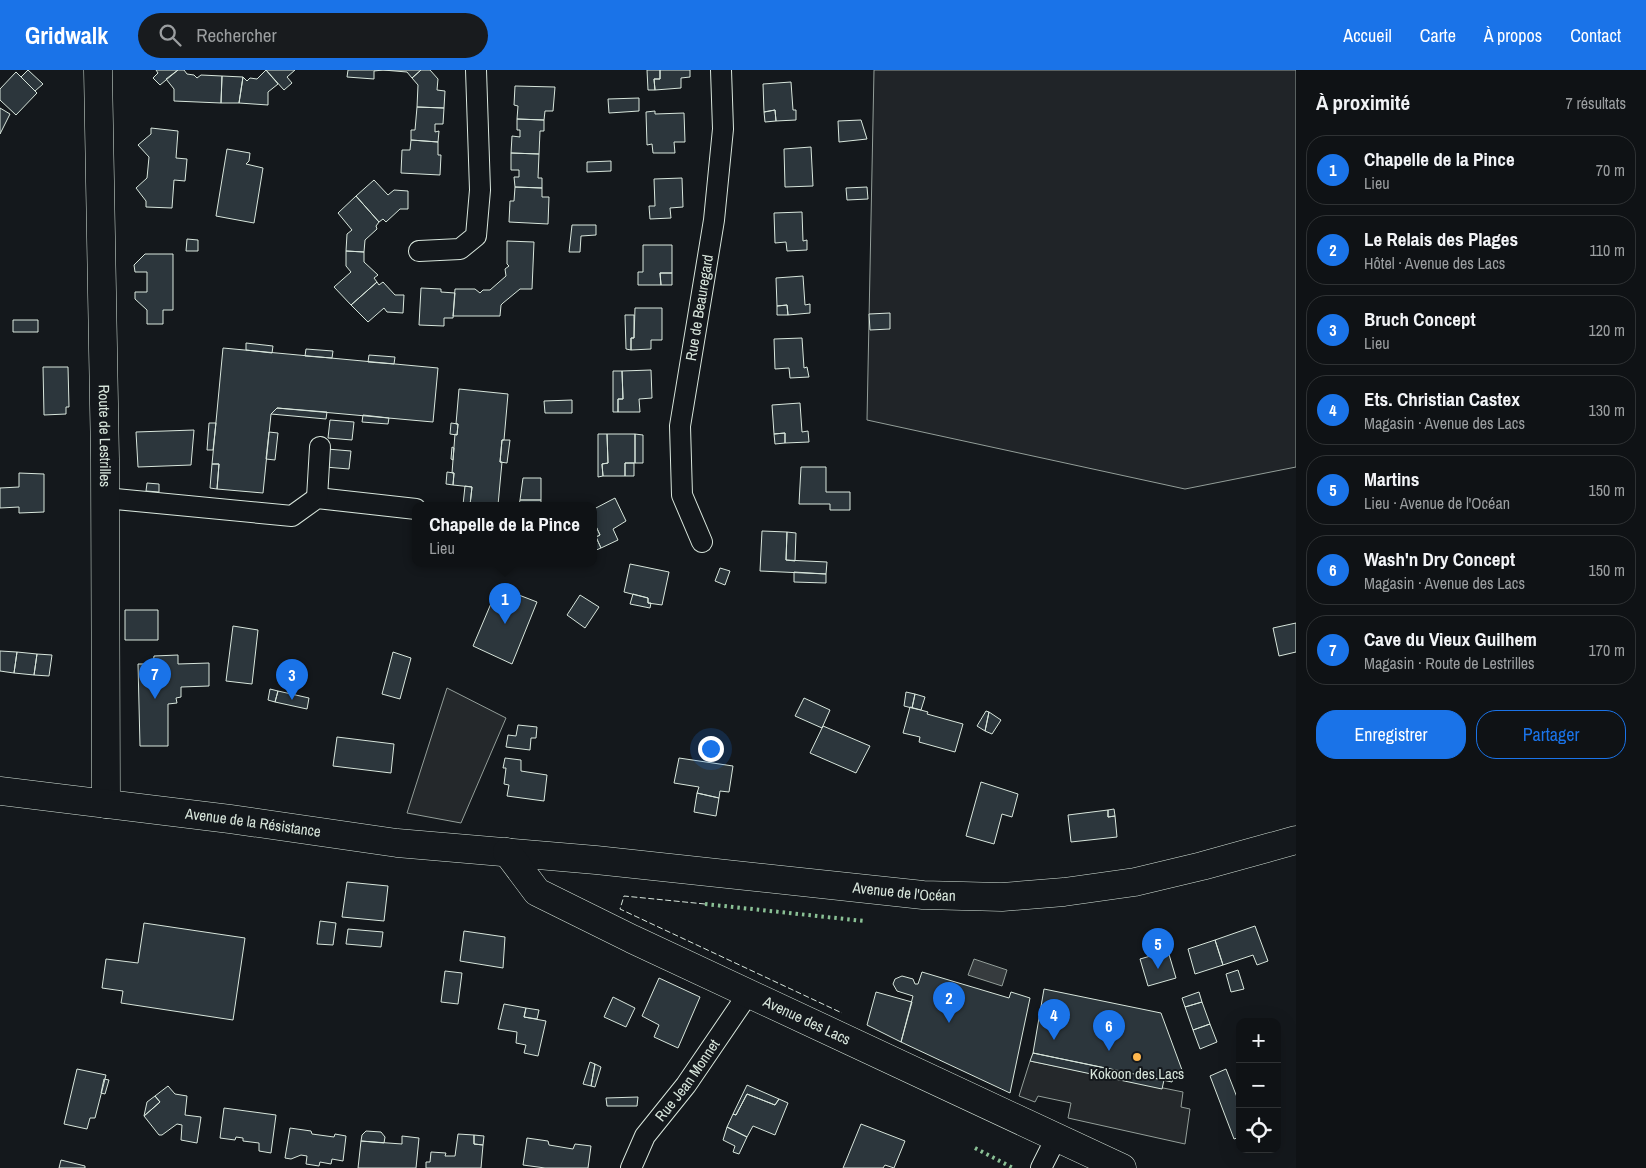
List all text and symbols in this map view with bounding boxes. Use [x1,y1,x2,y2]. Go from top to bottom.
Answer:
search box [138,13,488,58]
text: Gridwalk [25,19,108,51]
icon: search [156,21,184,49]
text: Rechercher [196,22,277,48]
text: Accueil [1343,23,1392,48]
text: Carte [1420,23,1456,48]
text: À propos [1484,23,1542,48]
text: Contact [1570,23,1621,48]
text: À proximité [1316,88,1410,117]
text: 7 résultats [1565,92,1626,114]
text: Chapelle de la Pince [1364,146,1515,172]
text: 1 [1329,159,1337,181]
text: 70 m [1596,159,1625,181]
text: Lieu [1364,172,1390,194]
text: Le Relais des Plages [1364,226,1518,252]
text: 2 [1329,239,1337,261]
text: 110 m [1589,239,1625,261]
text: Hôtel · Avenue des Lacs [1364,252,1505,274]
street label: Rue de Beauregard [680,253,718,362]
text: Bruch Concept [1364,306,1476,332]
text: 3 [1329,319,1337,341]
text: 120 m [1589,319,1625,341]
text: Lieu [1364,332,1390,354]
street label: Route de Lestrilles [94,384,116,487]
text: Ets. Christian Castex [1364,386,1520,412]
text: 4 [1329,399,1337,421]
text: 130 m [1589,399,1625,421]
text: Magasin · Avenue des Lacs [1364,412,1525,434]
text: Martins [1364,466,1419,492]
text: 5 [1329,479,1337,501]
text: 150 m [1589,479,1625,501]
text: Lieu · Avenue de l'Océan [1364,492,1510,514]
popup [412,502,597,567]
text: Chapelle de la Pince [429,511,580,537]
text: Lieu [429,537,455,559]
text: Wash'n Dry Concept [1364,546,1515,572]
text: 6 [1329,559,1337,581]
text: 150 m [1589,559,1625,581]
text: Magasin · Avenue des Lacs [1364,572,1525,594]
pin: 1 [489,583,521,624]
text: Cave du Vieux Guilhem [1364,626,1537,652]
text: 7 [1329,639,1337,661]
text: 170 m [1589,639,1625,661]
text: Magasin · Route de Lestrilles [1364,652,1535,674]
pin: 7 [139,658,171,699]
pin: 3 [276,659,308,700]
button: Enregistrer [1316,710,1466,759]
button: Partager [1476,710,1626,759]
your location [698,736,724,762]
street label: Avenue de la Résistance [183,803,322,842]
street label: Avenue de l'Océan [851,876,956,906]
pin: 5 [1142,928,1174,969]
pin: 2 [933,982,965,1023]
street label: Avenue des Lacs [759,990,854,1050]
pin: 4 [1038,999,1070,1040]
pin: 6 [1093,1010,1125,1051]
map controls [1236,1018,1281,1153]
button: + [1236,1018,1281,1063]
street label: Rue Jean Monnet [650,1034,725,1126]
marker: Kokoon des Lacs [1131,1051,1143,1063]
place label: Kokoon des Lacs [1090,1063,1184,1084]
button: − [1236,1063,1281,1108]
button: locate [1236,1108,1281,1153]

